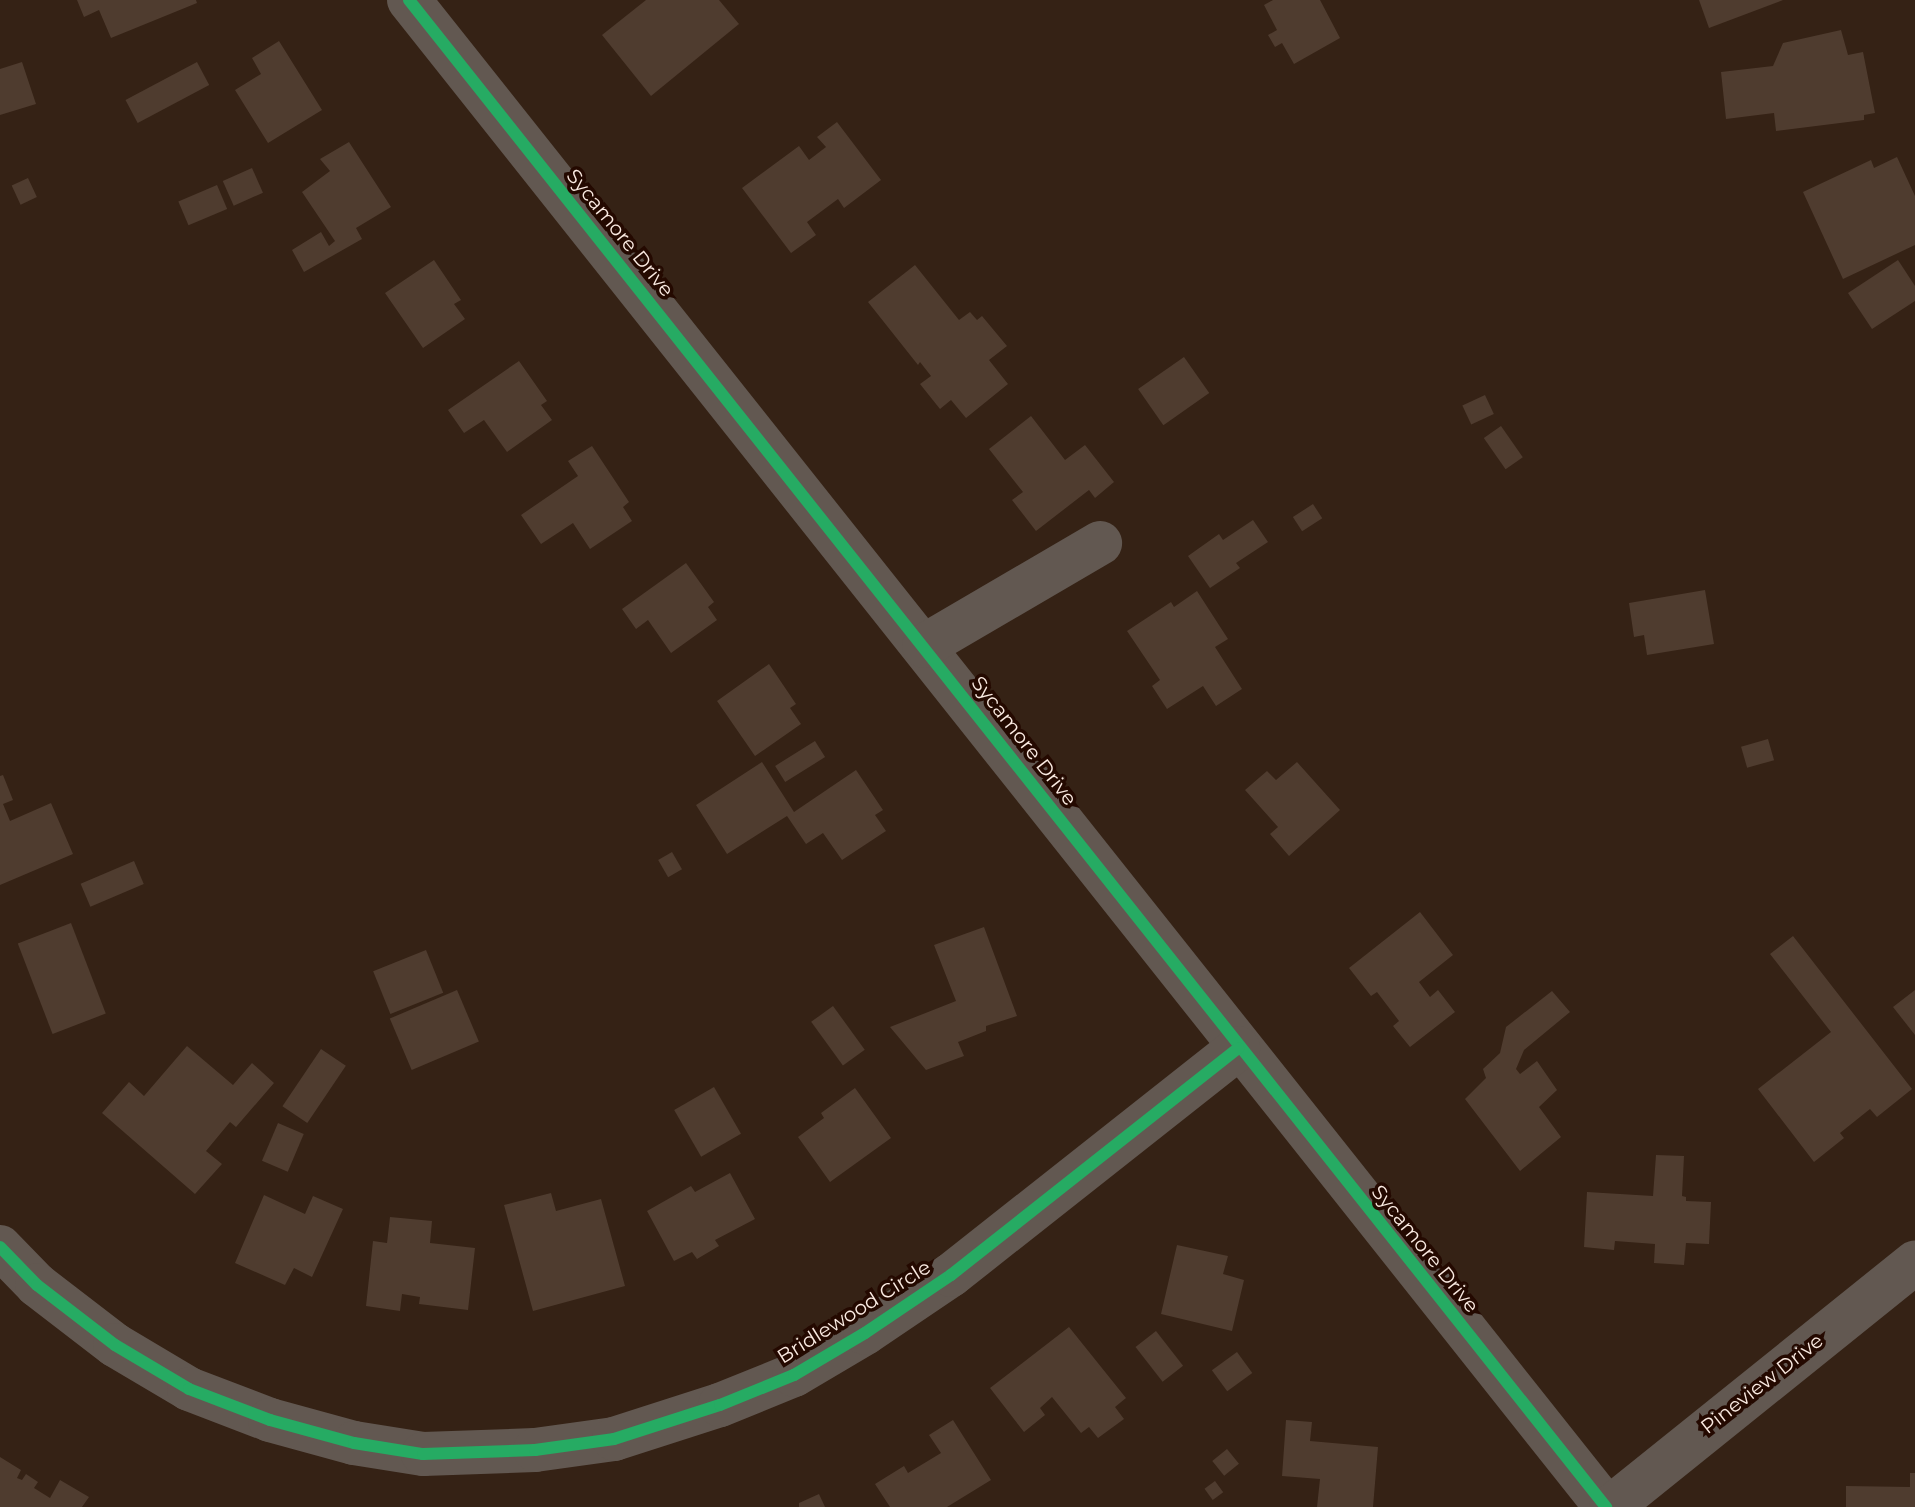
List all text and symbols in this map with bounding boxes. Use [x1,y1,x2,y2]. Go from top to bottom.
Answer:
street label: Sycamore Drive [561,164,679,302]
street label: Sycamore Drive [966,672,1082,810]
street label: Sycamore Drive [1366,1180,1484,1318]
street label: Bridlewood Circle [773,1255,935,1369]
street label: Pineview Drive [1696,1329,1828,1439]

